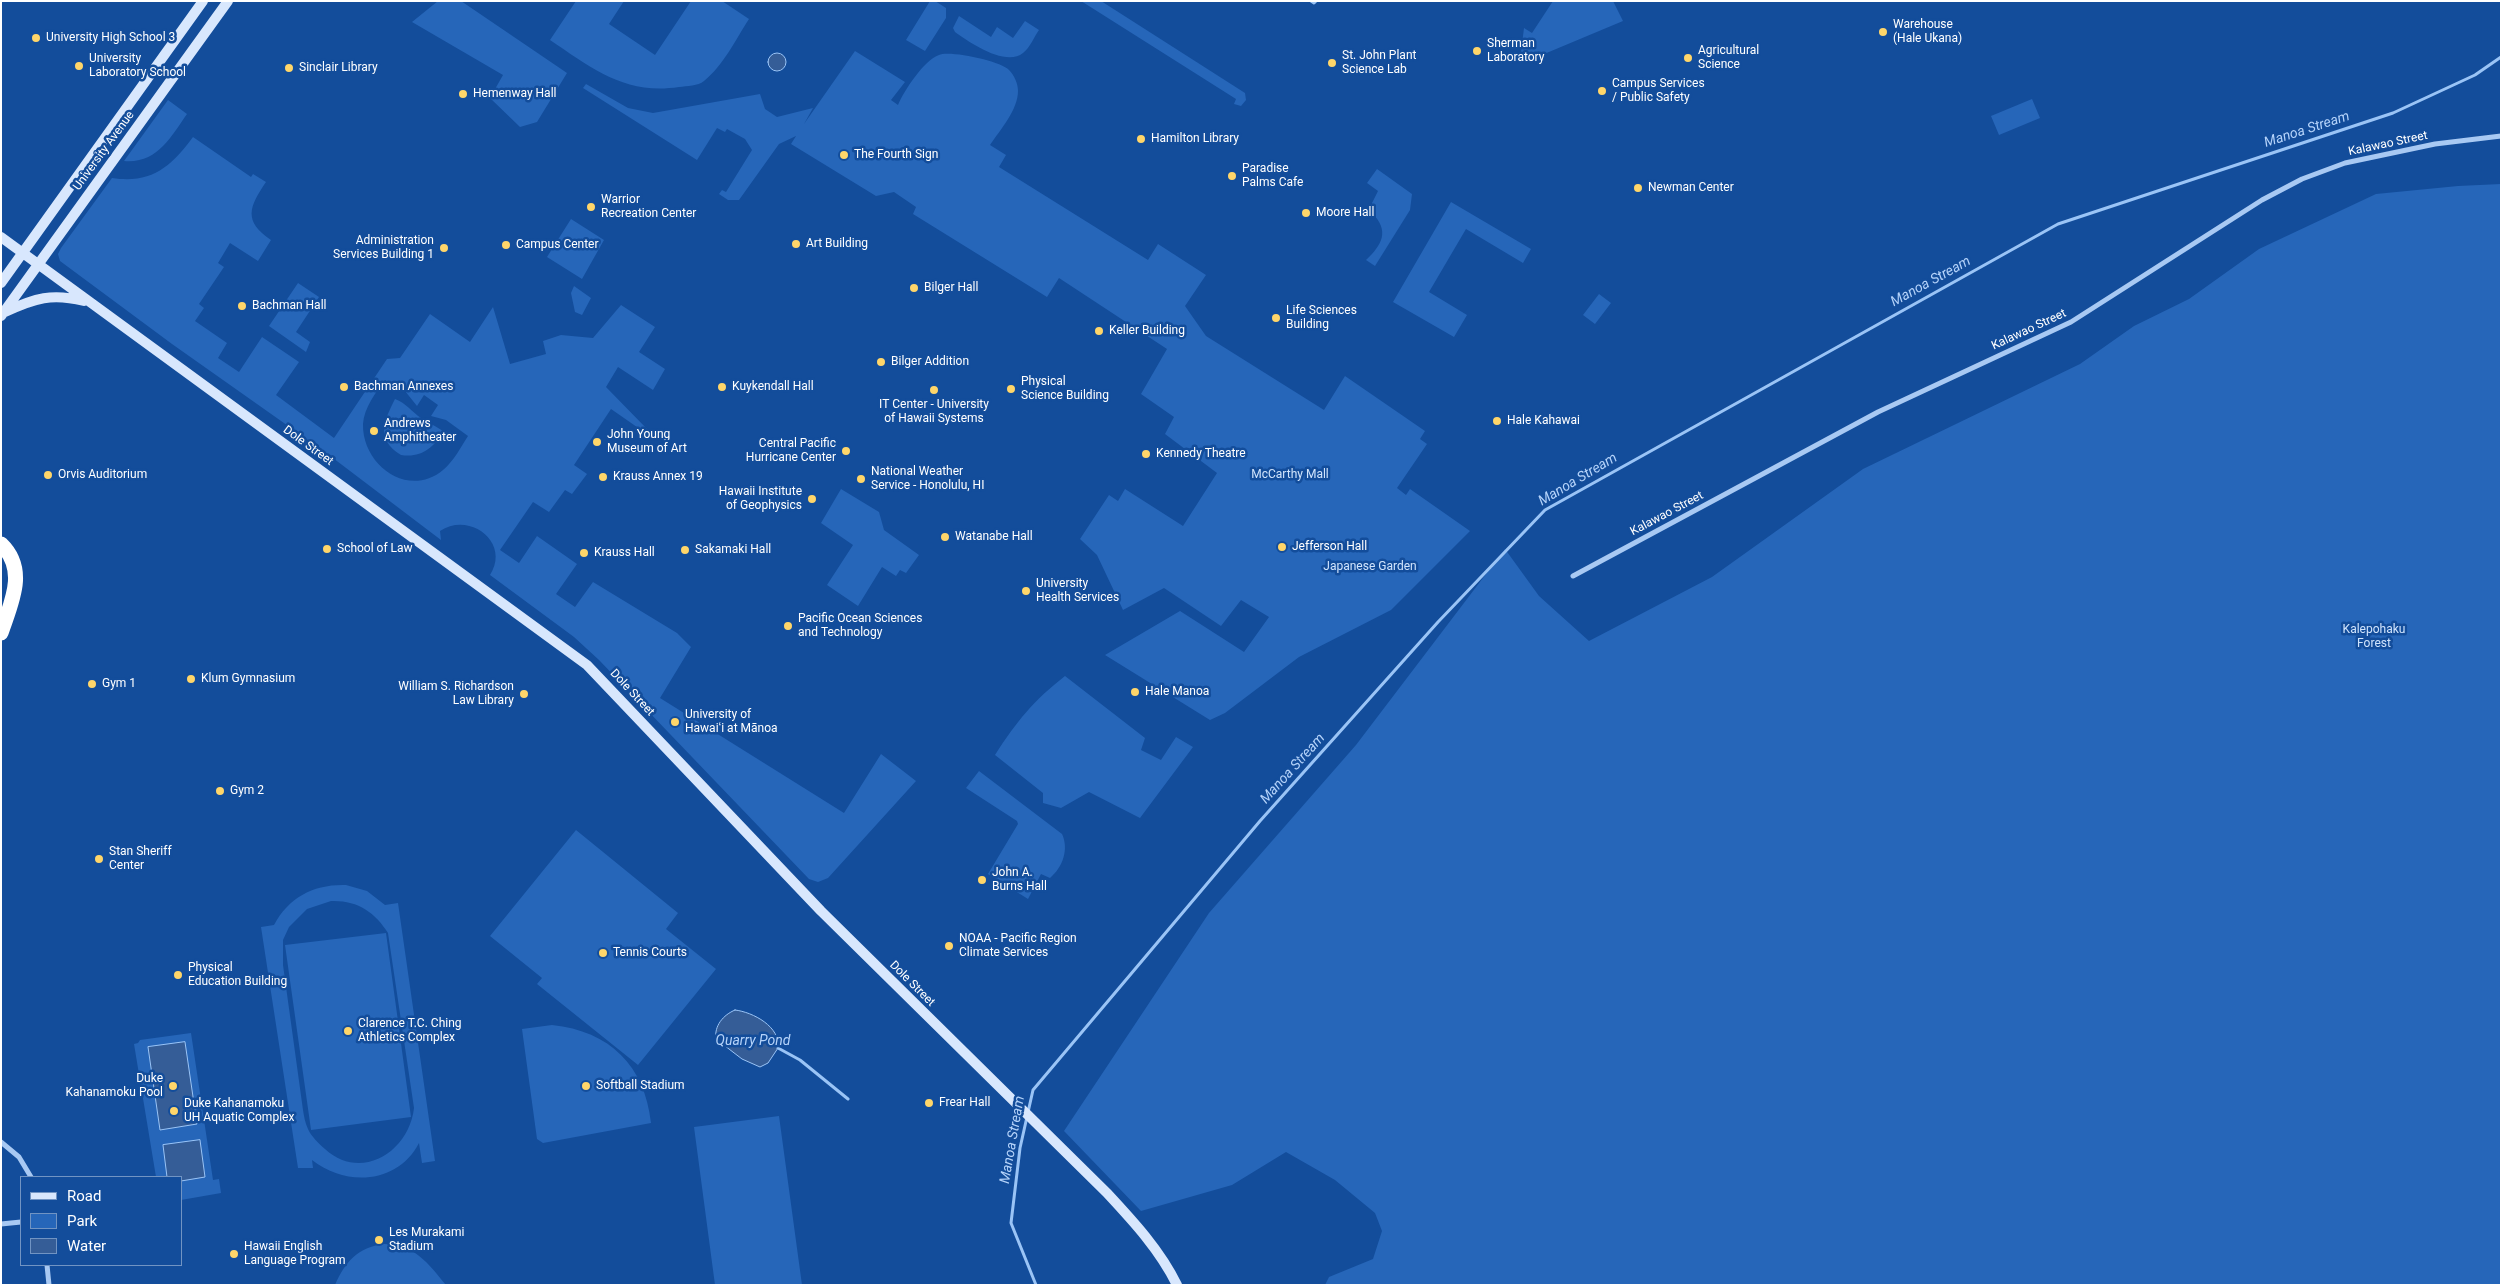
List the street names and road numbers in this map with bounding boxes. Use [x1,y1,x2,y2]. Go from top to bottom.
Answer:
street label: University Avenue [70,109,138,193]
street label: Kalawao Street [2347,129,2429,159]
street label: Kalawao Street [1989,306,2069,354]
street label: Dole Street [280,423,336,469]
street label: Kalawao Street [1628,489,1706,539]
street label: Dole Street [607,667,657,719]
street label: Dole Street [886,958,938,1010]

